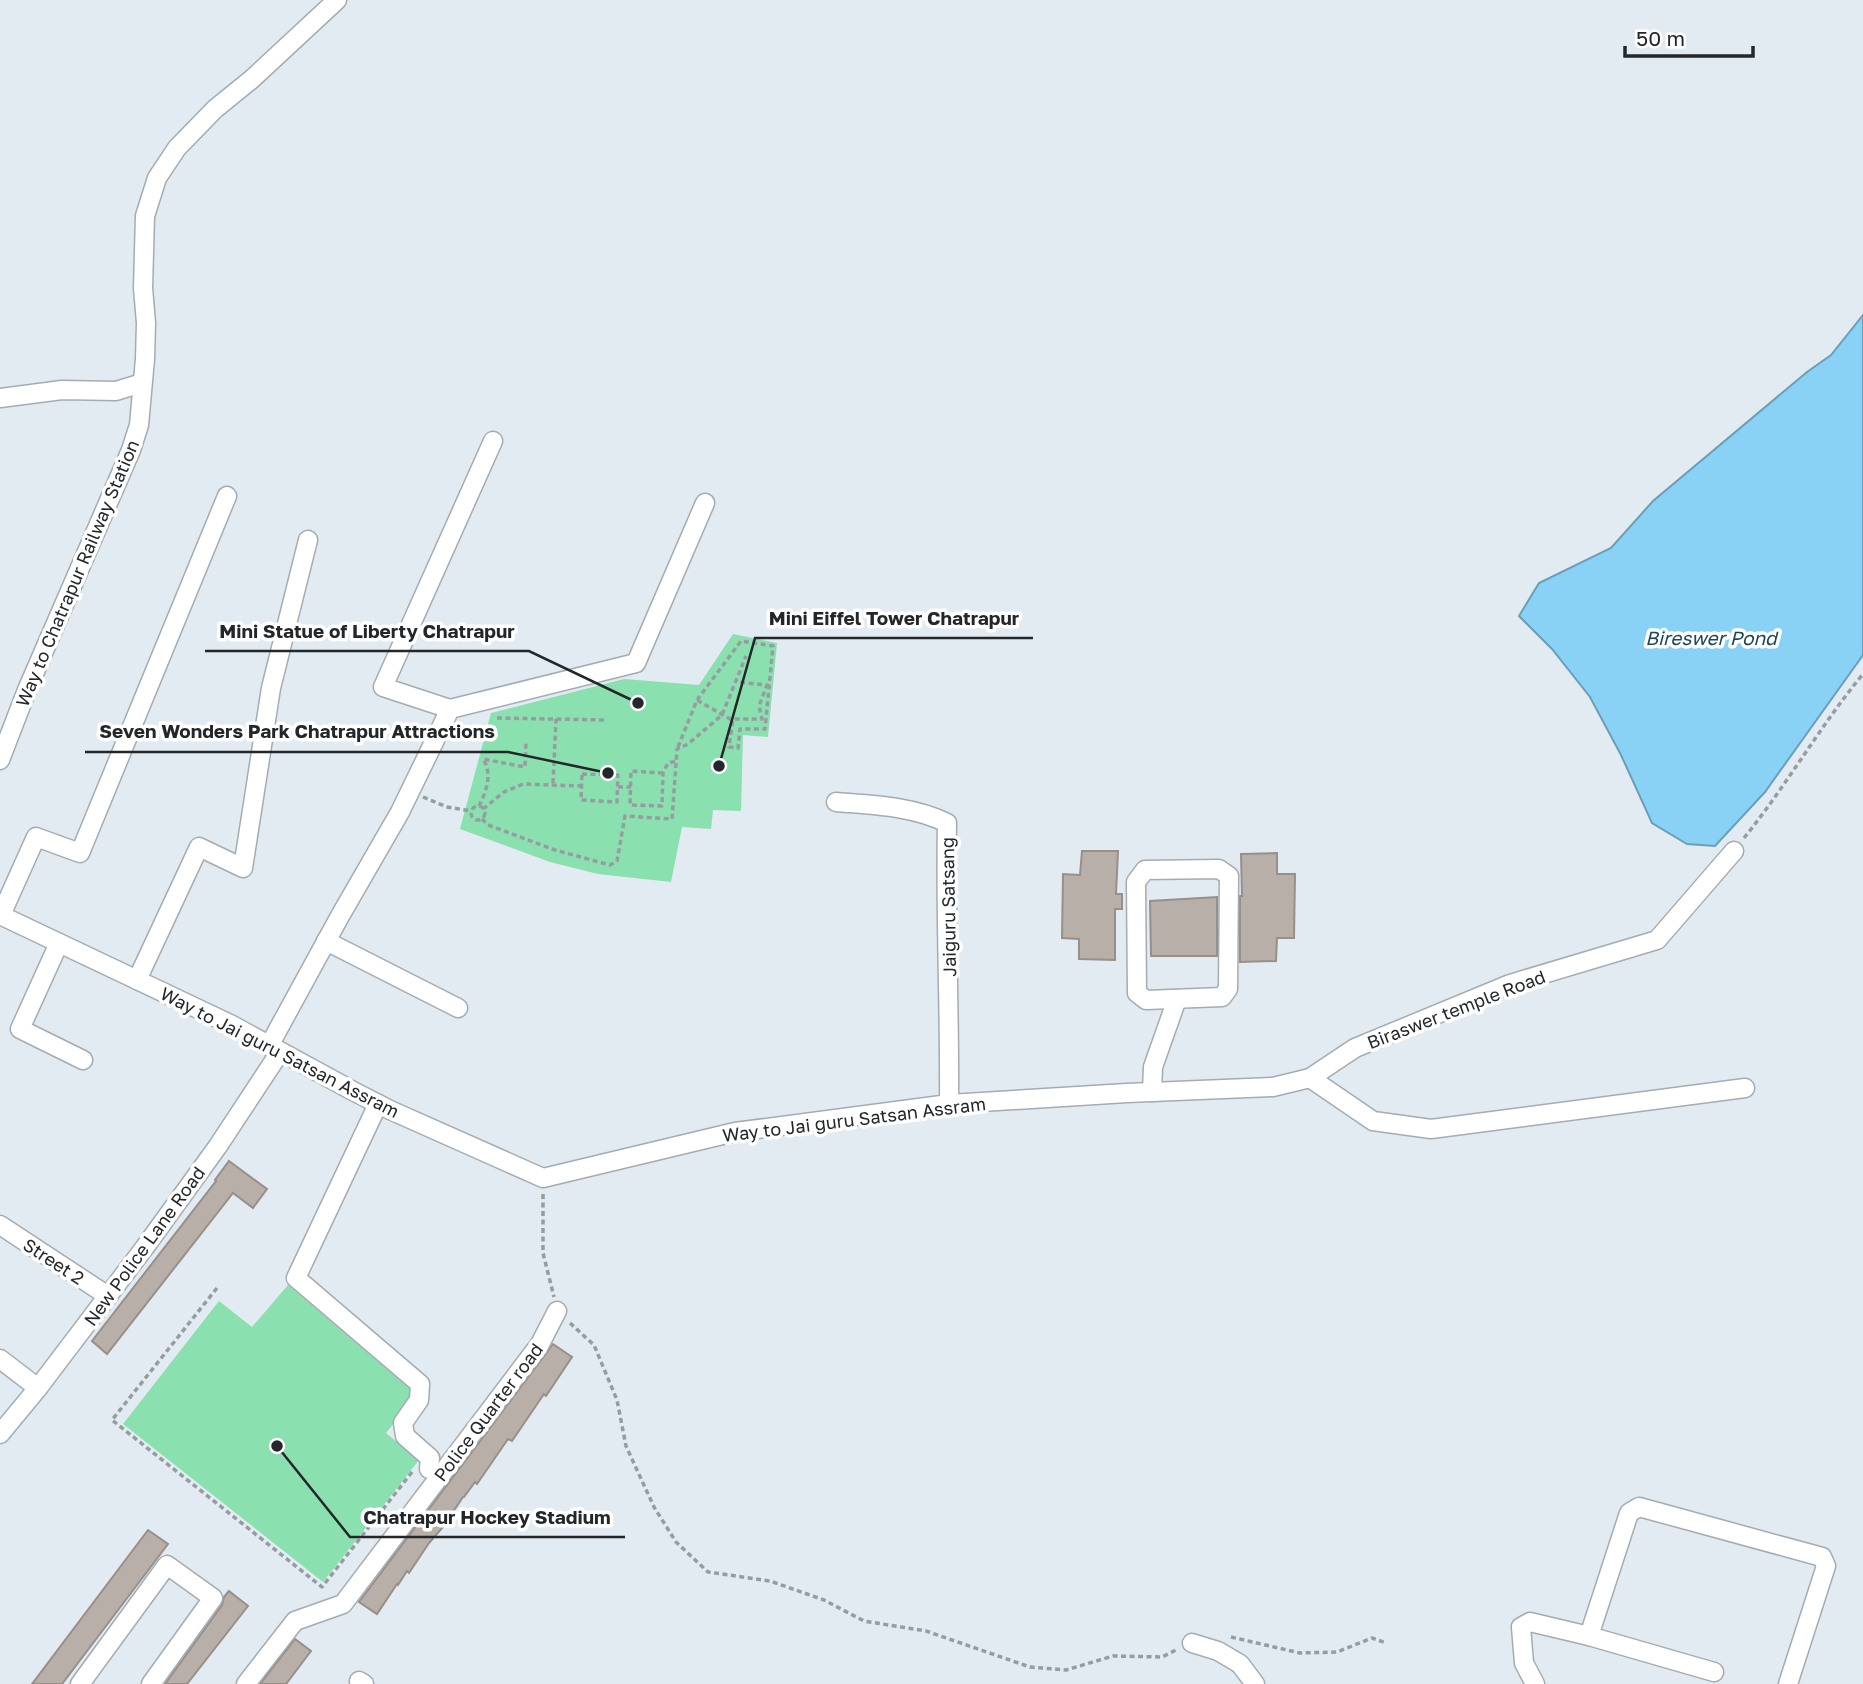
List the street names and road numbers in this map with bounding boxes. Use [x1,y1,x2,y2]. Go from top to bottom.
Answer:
street label: Way to Chatrapur Railway Station [11,436,143,710]
street label: Jaiguru Satsang [936,837,960,977]
street label: Biraswer temple Road [1364,965,1548,1053]
street label: Way to Jai guru Satsan Assram [157,982,403,1122]
street label: Way to Jai guru Satsan Assram [721,1092,987,1146]
street label: New Police Lane Road [79,1162,209,1330]
street label: Street 2 [19,1233,89,1289]
street label: Police Quarter road [429,1338,547,1486]

